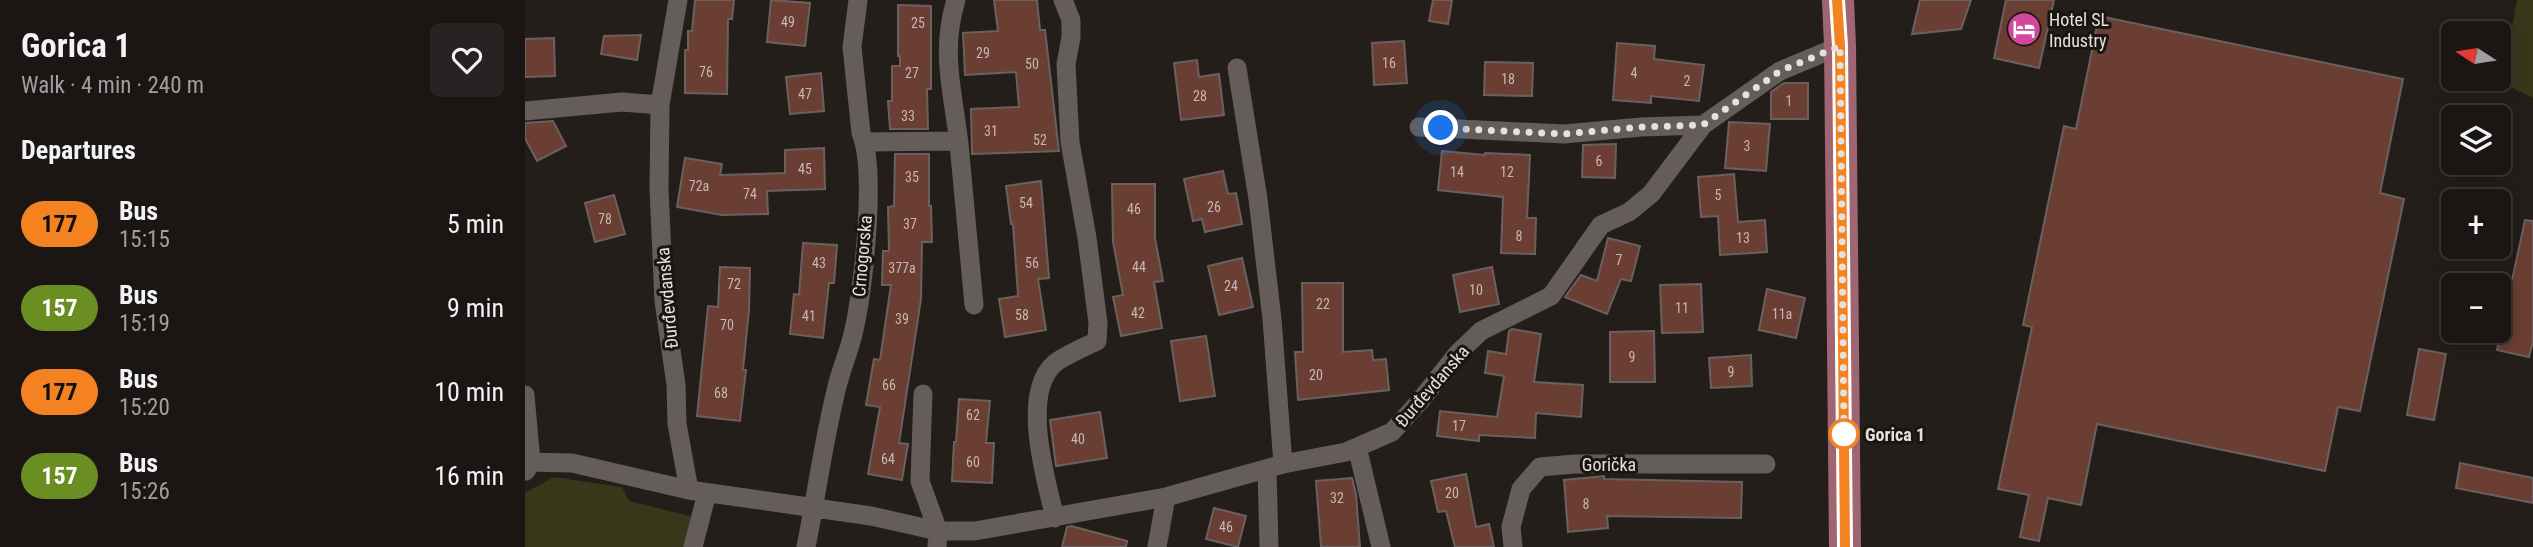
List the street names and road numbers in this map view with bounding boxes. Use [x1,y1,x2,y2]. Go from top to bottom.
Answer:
street label: Crnogorska [848,214,876,298]
street label: Đurđevdanska [652,247,682,349]
street label: Đurđevdanska [1391,341,1473,431]
street label: Gorička [1582,454,1636,475]

